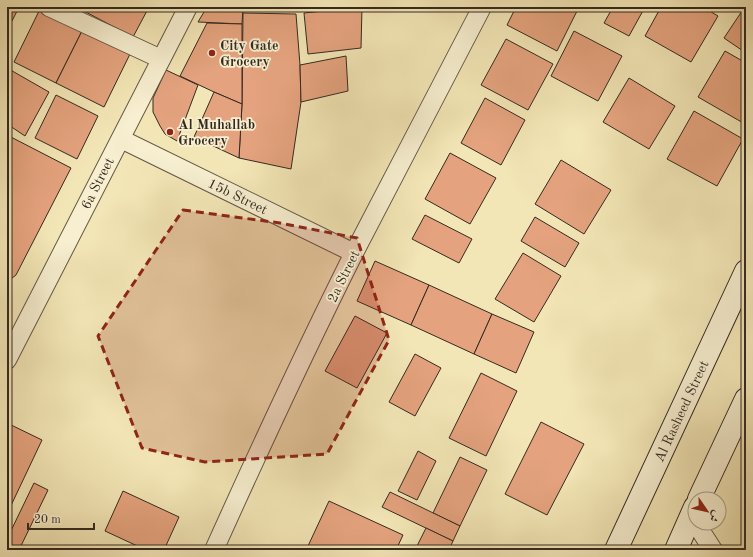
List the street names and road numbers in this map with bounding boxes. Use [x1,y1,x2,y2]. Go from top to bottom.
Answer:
street label: 6a Street [79,155,117,212]
street label: 15b Street [206,176,270,217]
street label: 2a Street [325,248,363,305]
street label: Al Rasheed Street [652,358,712,464]

